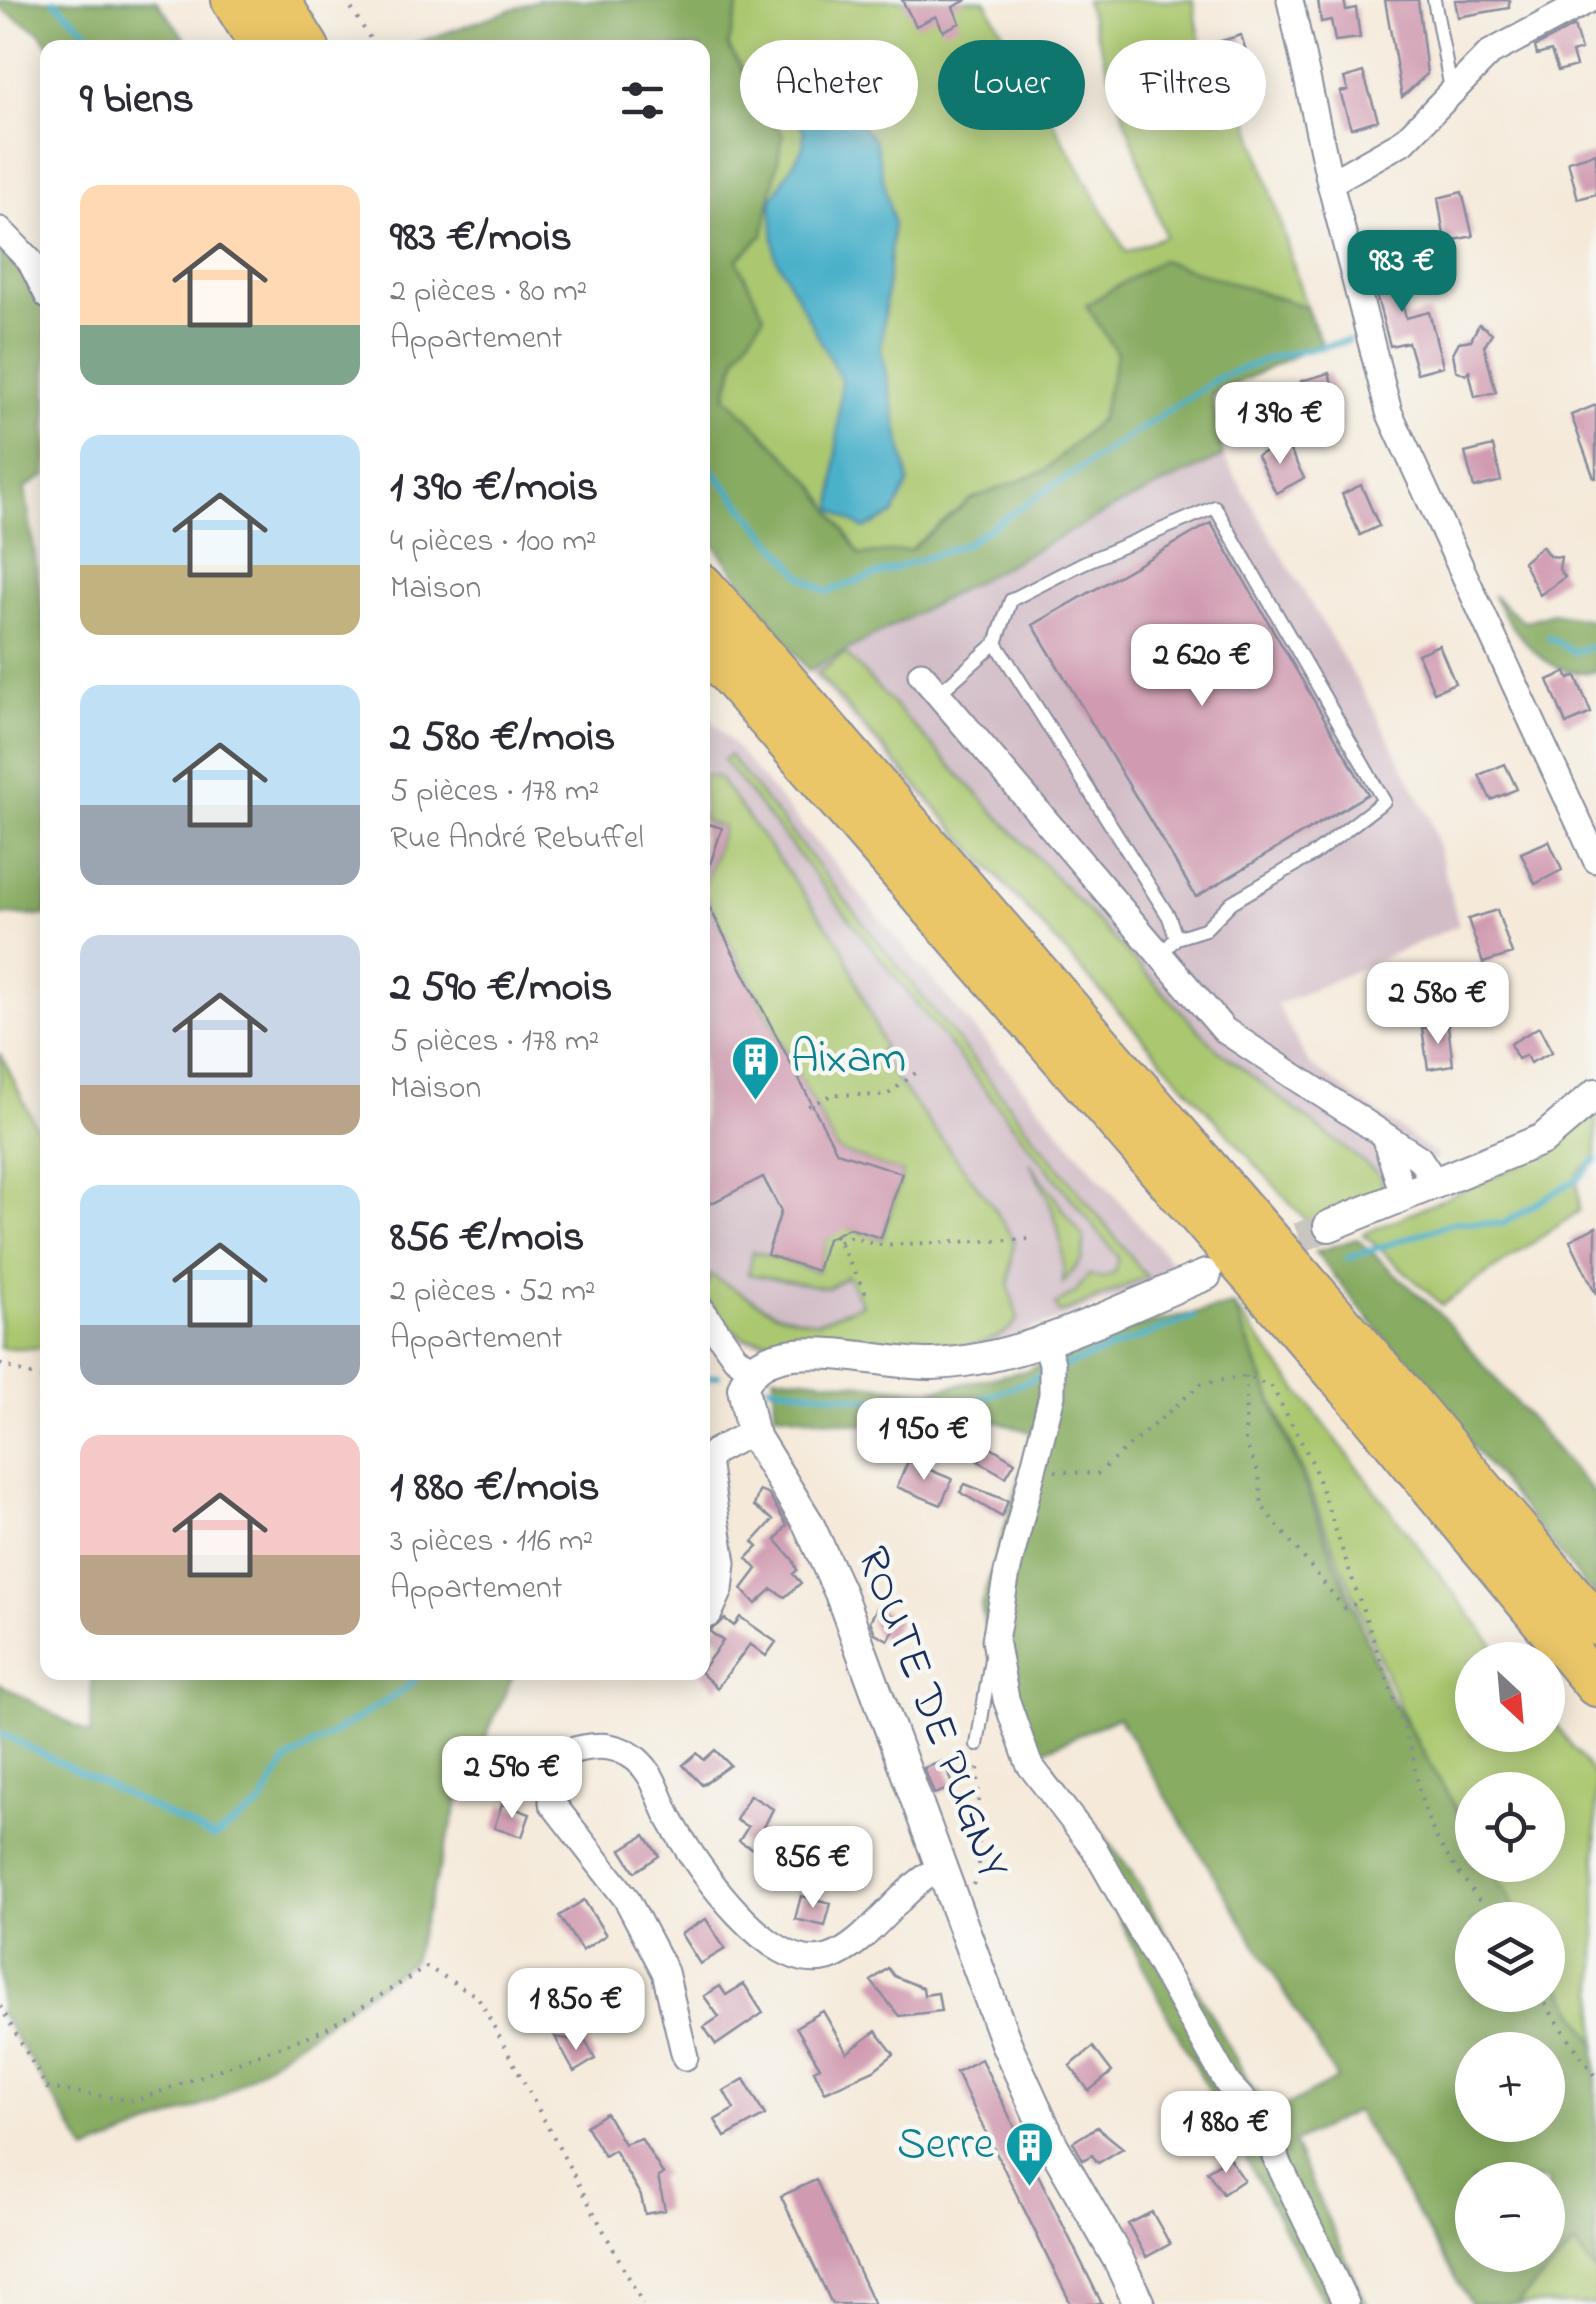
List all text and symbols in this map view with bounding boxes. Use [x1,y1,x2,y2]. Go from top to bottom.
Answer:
chip: Acheter [740,40,918,130]
chip: Louer [938,40,1085,130]
chip: Filtres [1105,40,1266,130]
text: 9 biens [80,70,194,131]
icon: filters [615,73,670,128]
text: 983 €/mois [390,208,572,269]
icon: home [160,225,280,345]
pin: 983 € [1332,230,1472,315]
text: 983 € [1369,239,1435,286]
text: 2 pièces · 80 m² [390,269,587,316]
text: Appartement [390,316,563,363]
pin: 1 390 € [1188,382,1372,467]
text: 1 390 € [1237,391,1323,438]
text: 1 390 €/mois [390,458,598,519]
icon: home [160,475,280,595]
text: 4 pièces · 100 m² [390,519,597,566]
text: Maison [390,566,481,613]
pin: 2 620 € [1110,624,1294,709]
text: 2 620 € [1153,633,1251,680]
text: 2 580 €/mois [390,708,615,769]
icon: home [160,725,280,845]
text: 5 pièces · 178 m² [390,769,599,816]
text: Rue André Rebuffel [390,816,644,863]
text: 2 590 €/mois [390,958,612,1019]
pin: 2 580 € [1346,962,1530,1047]
text: 2 580 € [1389,971,1487,1018]
icon: home [160,975,280,1095]
text: 5 pièces · 178 m² [390,1019,599,1066]
place label: Aixam [791,1027,906,1093]
building icon: Aixam [730,1034,782,1102]
text: Maison [390,1066,481,1113]
text: 856 €/mois [390,1208,584,1269]
icon: home [160,1225,280,1345]
text: 2 pièces · 52 m² [390,1269,596,1316]
text: Appartement [390,1316,563,1363]
pin: 1 950 € [832,1398,1016,1483]
text: 1 950 € [879,1407,969,1454]
text: 1 880 €/mois [390,1458,600,1519]
icon: home [160,1475,280,1595]
text: 3 pièces · 116 m² [390,1519,593,1566]
street label: ROUTE DE PUGNY [837,1538,1025,1889]
text: Appartement [390,1566,563,1613]
north arrow [1455,1642,1565,1752]
map controls [1455,1642,1565,2272]
pin: 2 590 € [420,1736,604,1821]
text: 2 590 € [464,1745,560,1792]
button: locate [1455,1772,1565,1882]
pin: 856 € [743,1826,883,1911]
text: 856 € [776,1835,850,1882]
button: layers [1455,1902,1565,2012]
pin: 1 850 € [484,1968,668,2053]
text: 1 850 € [530,1977,622,2024]
button: + [1455,2032,1565,2142]
pin: 1 880 € [1134,2091,1318,2176]
text: 1 880 € [1183,2100,1269,2147]
place label: Serre [897,2113,995,2179]
building icon: Serre [1003,2120,1055,2188]
button: − [1455,2162,1565,2272]

